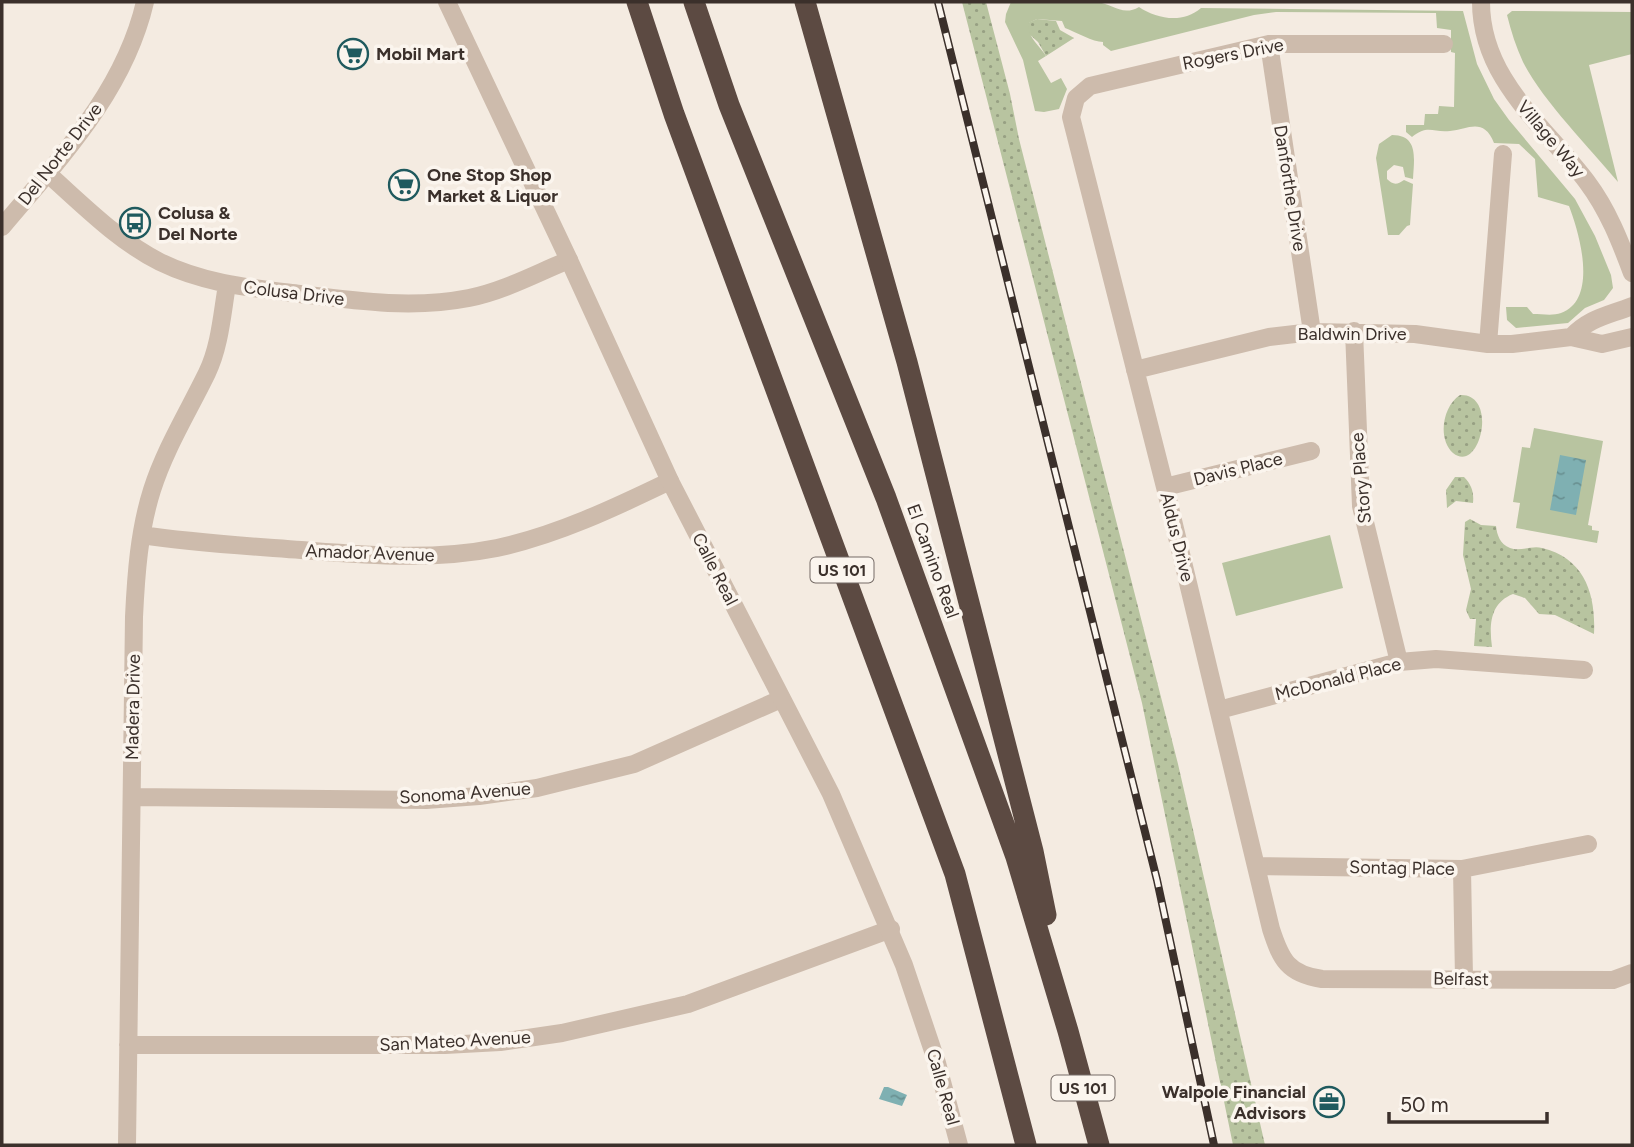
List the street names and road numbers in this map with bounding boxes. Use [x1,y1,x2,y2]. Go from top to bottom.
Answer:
street label: Rogers Drive [1181,33,1286,75]
street label: Village Way [1512,96,1590,182]
street label: Del Norte Drive [13,98,107,210]
street label: Danforthe Drive [1269,123,1311,253]
street label: Colusa Drive [243,276,346,310]
street label: Baldwin Drive [1297,323,1407,345]
street label: Story Place [1346,431,1376,524]
street label: Davis Place [1191,447,1285,491]
street label: Aldus Drive [1155,490,1199,584]
street label: El Camino Real [902,501,964,621]
street label: Calle Real [687,529,743,609]
street label: Amador Avenue [305,540,435,566]
road number: US 101 [810,558,874,582]
street label: McDonald Place [1273,653,1403,705]
street label: Madera Drive [121,654,145,760]
street label: Sonoma Avenue [398,777,532,809]
street label: Sontag Place [1349,856,1455,880]
street label: Belfast [1433,968,1489,990]
street label: San Mateo Avenue [379,1026,531,1056]
street label: Calle Real [922,1046,964,1128]
road number: US 101 [1052,1076,1114,1100]

